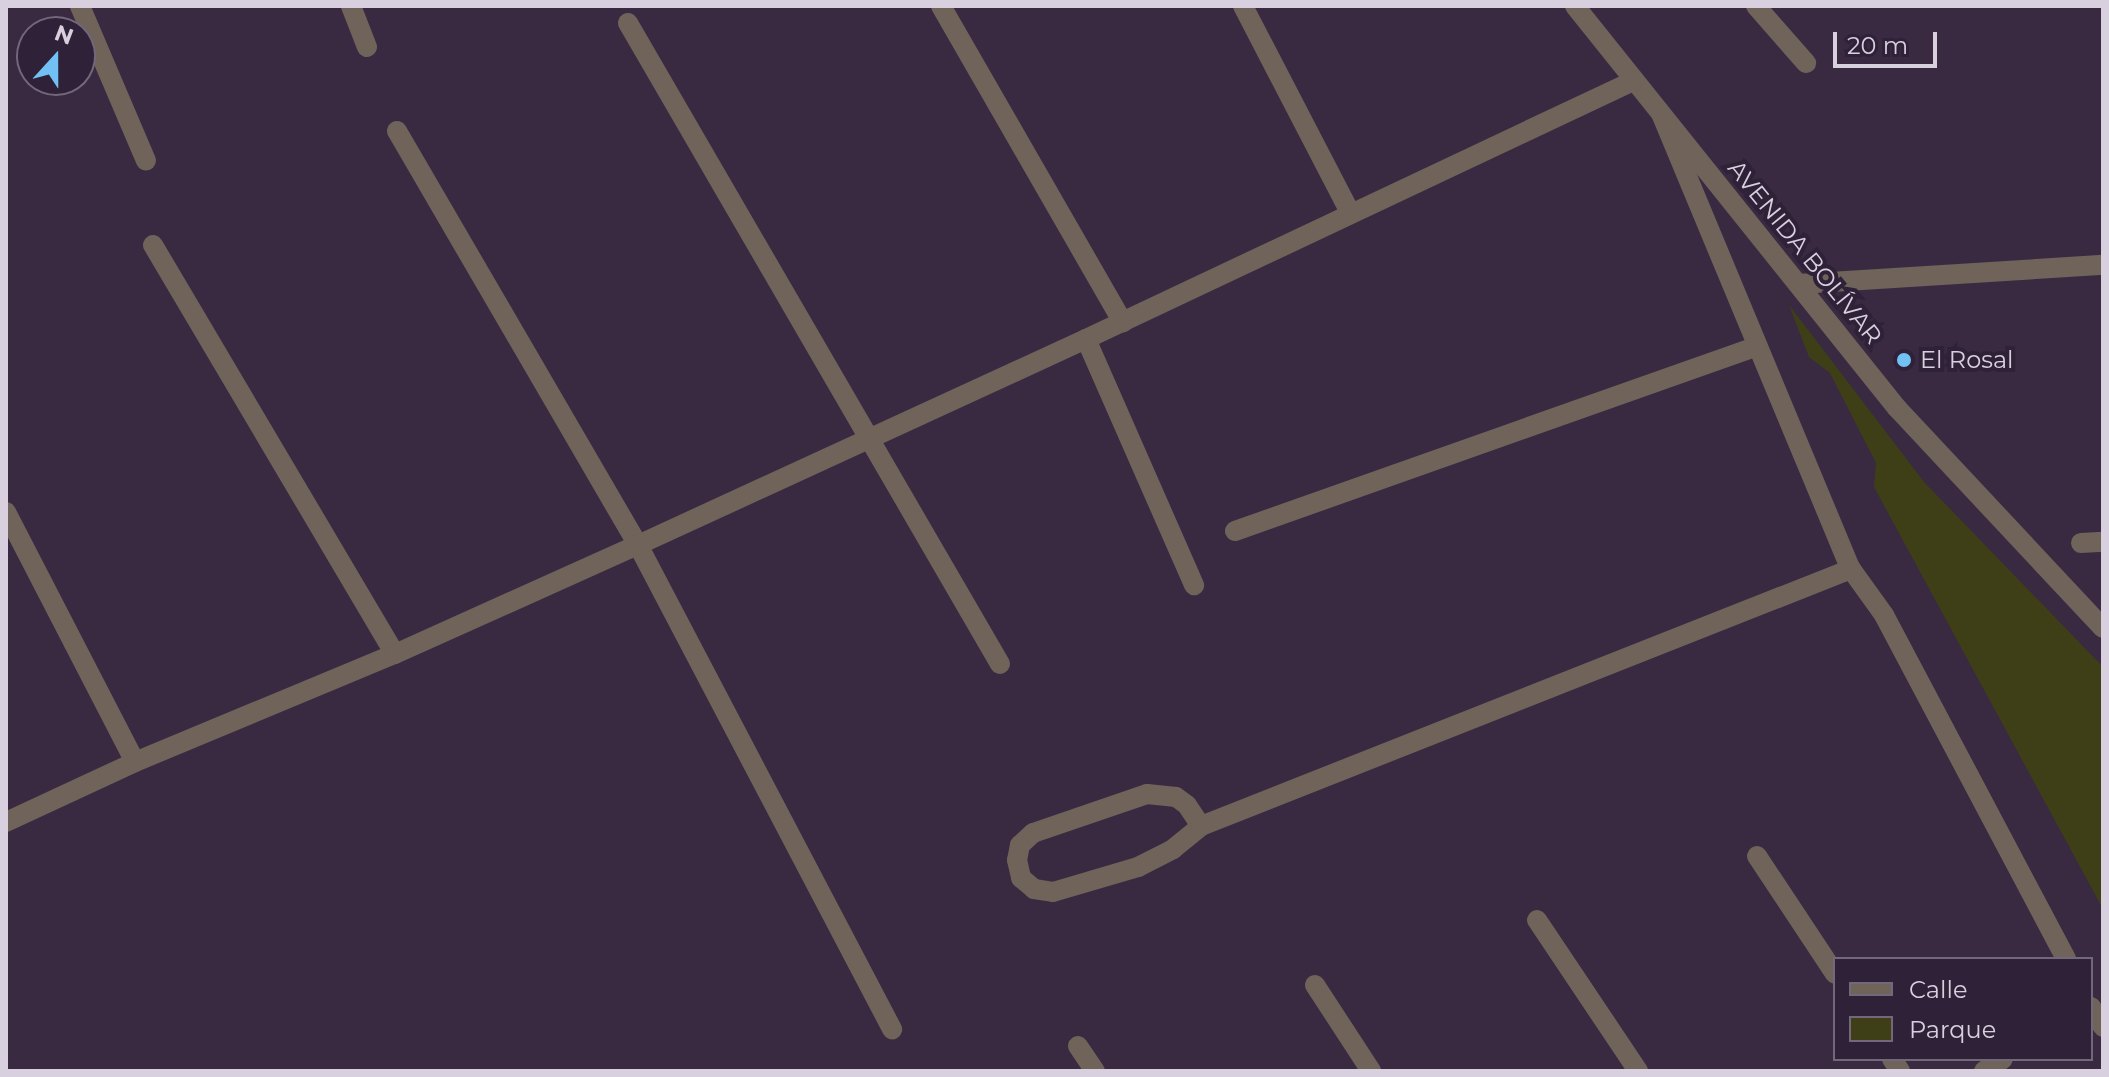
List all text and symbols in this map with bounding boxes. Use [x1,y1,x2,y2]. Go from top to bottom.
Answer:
north arrow [16,16,96,96]
scale bar [1837,16,1941,66]
text: N [51,19,77,51]
text: 20 m [1847,31,1908,60]
street label: AVENIDA BOLÍVAR [1722,154,1888,350]
place label: El Rosal [1920,346,2014,374]
marker: El Rosal [1895,351,1913,369]
legend [1833,957,2093,1061]
text: Calle [1909,975,1967,1004]
text: Parque [1909,1015,1996,1044]

